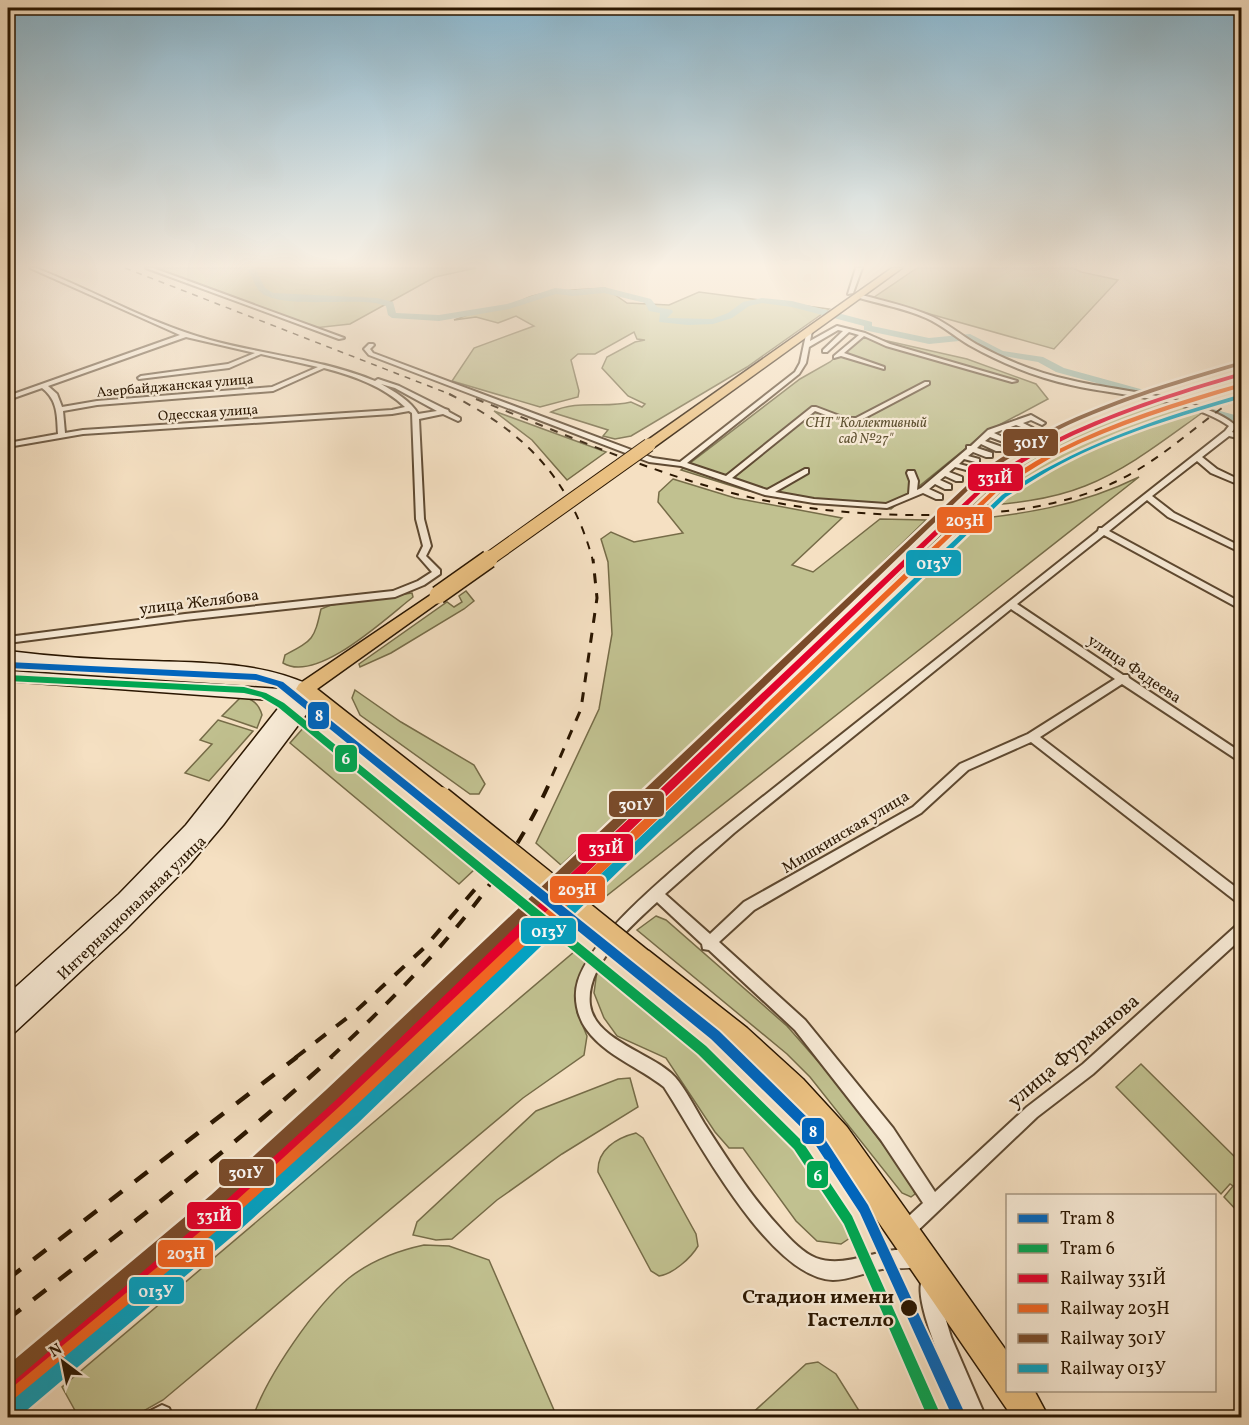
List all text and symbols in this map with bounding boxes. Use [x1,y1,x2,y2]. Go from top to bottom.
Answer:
street label: Азербайджанская улица [96,370,254,403]
street label: Одесская улица [157,401,259,426]
park label: СНТ "Коллективный сад №27" [805,414,927,449]
line badge: 301У [1002,428,1059,457]
text: 301У [1013,433,1049,455]
line badge: 331Й [967,463,1024,492]
text: 331Й [977,467,1013,490]
line badge: 203Н [936,506,993,534]
text: 203Н [946,511,984,533]
line badge: 013У [905,549,962,577]
text: 013У [916,554,952,576]
street label: улица Желябова [138,585,260,621]
street label: улица Фадеева [1083,630,1185,709]
line badge: 8 [307,701,330,730]
text: 8 [315,706,323,728]
line badge: 6 [334,744,358,773]
text: 6 [342,749,351,771]
street label: Мишкинская улица [778,786,914,880]
line badge: 301У [608,790,665,818]
text: 301У [618,795,654,817]
street label: Интернациональная улица [53,831,212,986]
line badge: 331Й [577,833,634,862]
text: 331Й [588,837,624,860]
line badge: 203Н [549,875,606,904]
text: 203Н [558,880,596,902]
line badge: 013У [520,917,577,945]
text: 013У [531,922,567,944]
street label: улица Фурманова [1002,988,1146,1115]
line badge: 8 [801,1117,825,1145]
text: 8 [809,1122,817,1144]
line badge: 301У [218,1158,275,1187]
line badge: 6 [806,1160,829,1189]
text: 301У [228,1163,264,1185]
text: 6 [814,1166,823,1188]
legend [1006,1194,1216,1392]
line badge: 331Й [186,1201,242,1230]
text: 331Й [196,1205,232,1228]
text: Tram 8 [1060,1207,1115,1232]
text: Tram 6 [1060,1237,1115,1262]
line badge: 203Н [157,1239,214,1268]
text: 203Н [167,1244,205,1266]
text: Railway 331Й [1060,1267,1166,1292]
line badge: 013У [128,1276,185,1305]
text: 013У [138,1282,174,1304]
place label: Стадион имени Гастелло [742,1284,894,1335]
text: Railway 203Н [1060,1297,1170,1322]
marker: Стадион имени Гастелло [899,1298,919,1318]
text: Railway 301У [1060,1327,1166,1352]
north arrow [33,1332,93,1392]
text: N [45,1338,67,1363]
text: Railway 013У [1060,1357,1166,1382]

